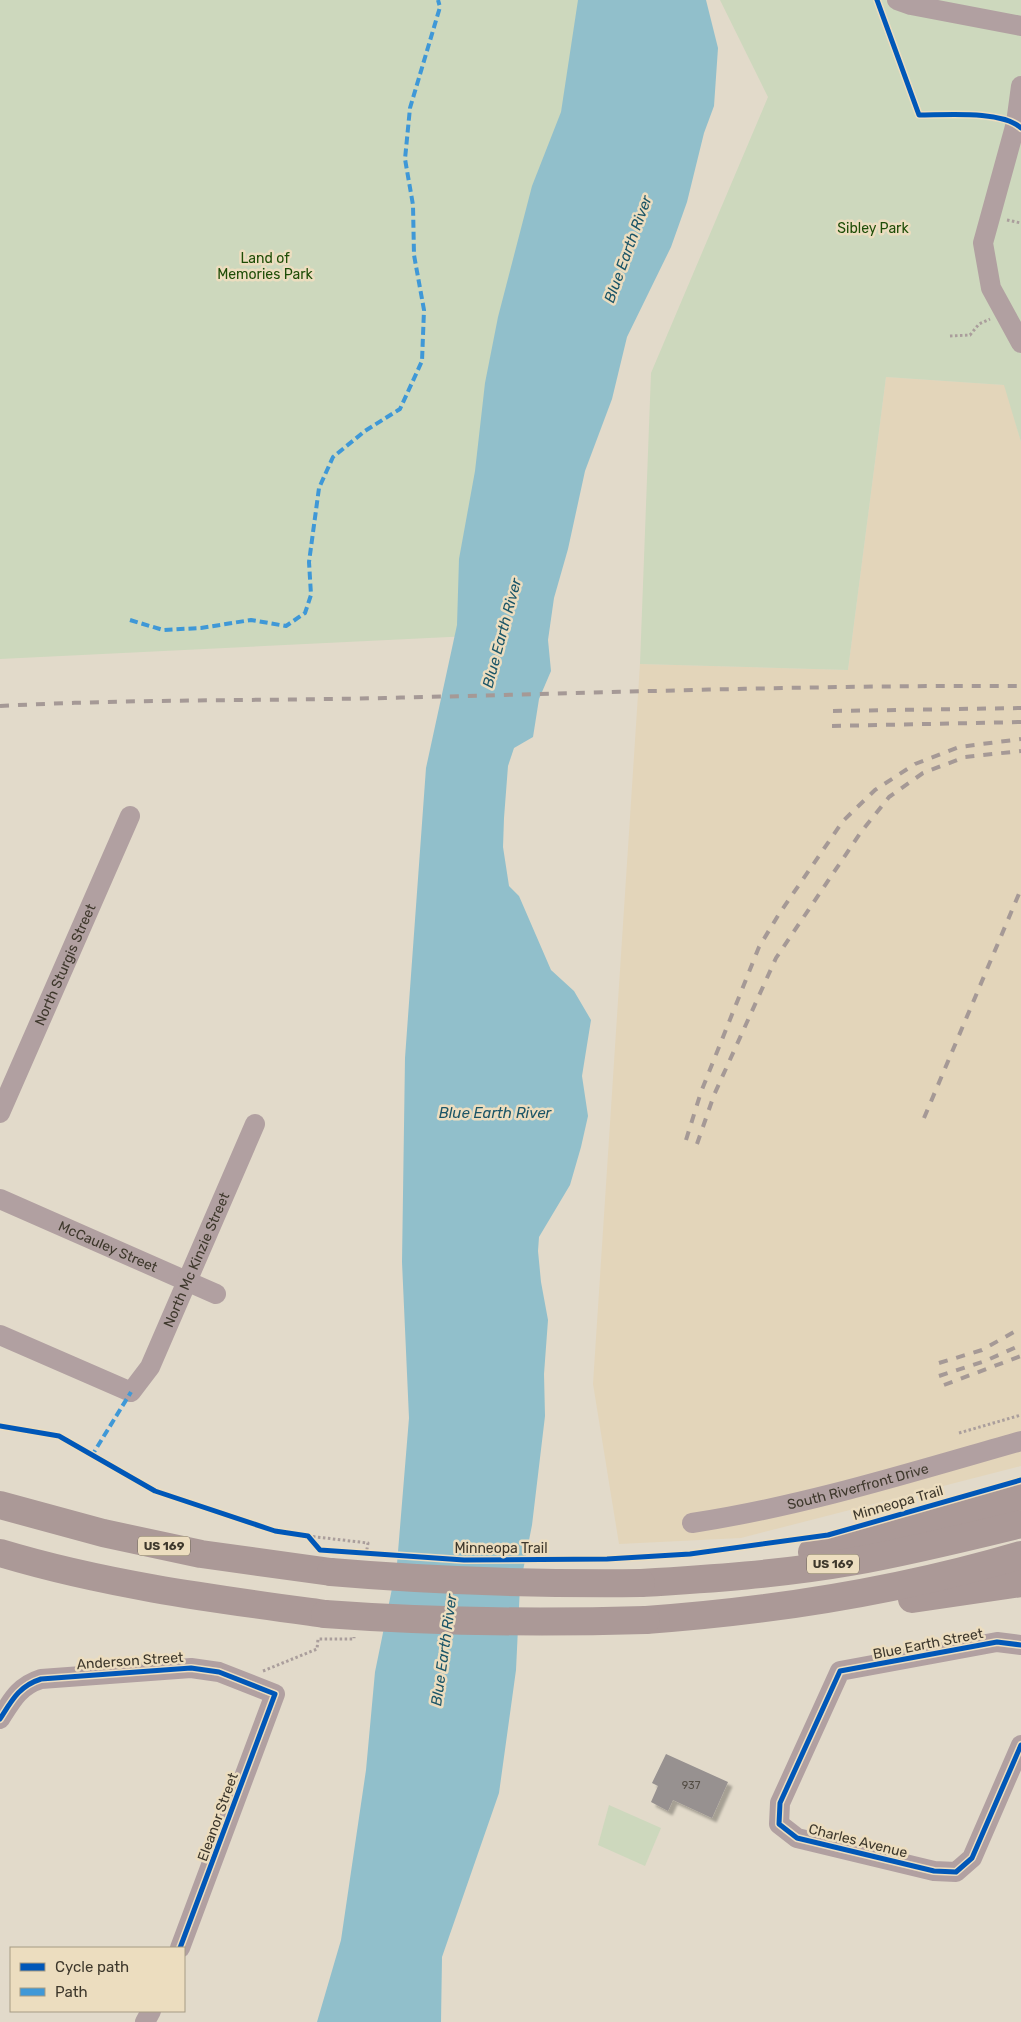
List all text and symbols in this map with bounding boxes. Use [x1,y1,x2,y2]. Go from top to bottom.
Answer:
water label: Blue Earth River [600,192,656,305]
park label: Sibley Park [837,220,909,237]
park label: Land of Memories Park [217,250,314,283]
water label: Blue Earth River [479,575,526,690]
street label: North Sturgis Street [31,901,99,1028]
water label: Blue Earth River [439,1104,553,1122]
street label: North Mc Kinzie Street [160,1189,233,1330]
street label: McCauley Street [56,1217,161,1276]
street label: South Riverfront Drive [786,1459,931,1513]
street label: Minneopa Trail [851,1482,945,1524]
road number: US 169 [138,1536,190,1555]
street label: Minneopa Trail [454,1540,548,1557]
road number: US 169 [807,1555,859,1574]
water label: Blue Earth River [427,1592,461,1707]
street label: Blue Earth Street [871,1625,985,1663]
street label: Anderson Street [76,1649,184,1673]
street label: Eleanor Street [194,1770,242,1864]
house number: 937 [682,1779,701,1792]
street label: Charles Avenue [807,1820,909,1862]
legend [10,1947,185,2012]
text: Cycle path [55,1958,129,1976]
text: Path [55,1983,88,2001]

